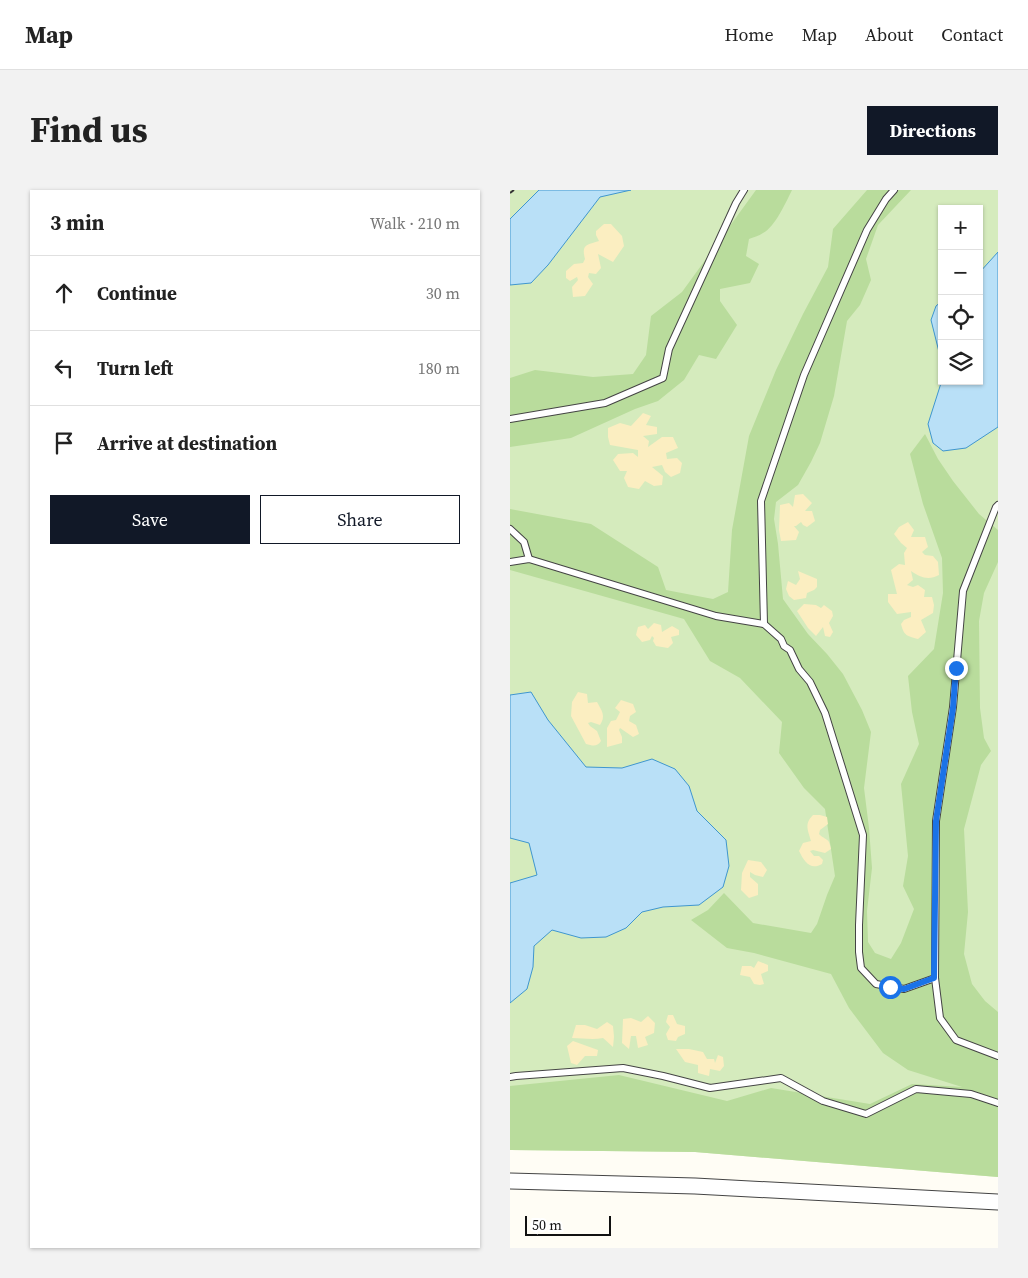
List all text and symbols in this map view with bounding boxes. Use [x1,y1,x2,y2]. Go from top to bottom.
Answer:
text: Map [25,18,73,51]
text: Home [725,22,774,47]
text: Map [802,22,837,47]
text: About [865,22,913,47]
text: Contact [941,22,1003,47]
text: Find us [30,106,148,154]
button: Directions [867,106,998,155]
map controls [938,205,983,385]
button: + [938,205,983,250]
text: 3 min [50,208,105,237]
text: Walk · 210 m [370,212,460,234]
button: − [938,250,983,295]
icon: ahead [50,279,78,307]
text: Continue [97,280,177,306]
text: 30 m [426,282,460,304]
button: locate [938,295,983,340]
button: layers [938,340,983,385]
icon: left [50,354,78,382]
text: Turn left [97,355,173,381]
text: 180 m [418,357,460,379]
icon: arrive [50,429,78,457]
text: Arrive at destination [97,430,277,456]
button: Save [50,495,250,544]
button: Share [260,495,460,544]
route end [945,657,968,680]
route start [879,976,902,999]
scale bar [525,1213,611,1236]
text: 50 m [532,1215,562,1235]

